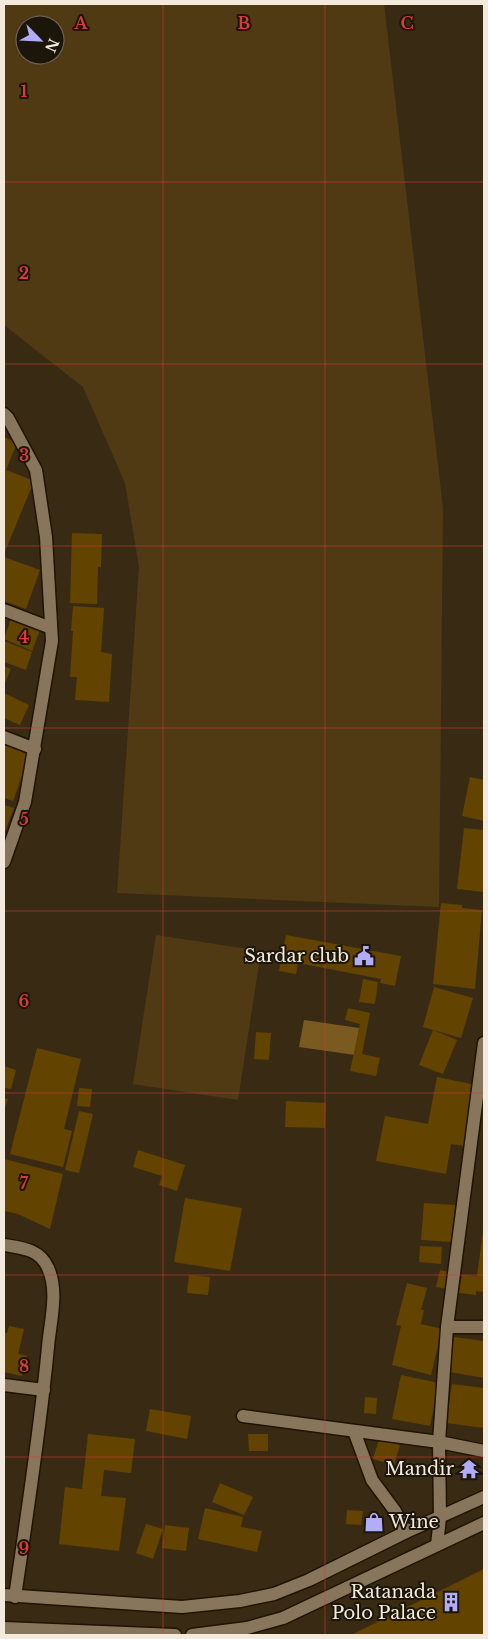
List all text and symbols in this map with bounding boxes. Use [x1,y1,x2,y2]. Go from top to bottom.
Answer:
text: A [74,13,89,33]
text: B [238,13,251,33]
text: C [400,13,414,33]
north arrow [15,15,65,65]
text: N [41,36,63,55]
text: 1 [21,81,28,101]
text: 2 [19,263,29,283]
text: 3 [19,445,29,465]
text: 4 [19,627,29,647]
text: 5 [19,809,29,829]
place label: Sardar club [244,945,349,967]
public building icon: Sardar club [353,945,375,967]
text: 6 [19,991,30,1011]
text: 7 [20,1173,29,1193]
text: 8 [19,1356,29,1376]
place label: Mandir [385,1458,454,1480]
temple icon: Mandir [458,1458,480,1480]
shop icon: Wine [363,1511,385,1533]
place label: Wine [388,1511,439,1533]
text: 9 [19,1538,30,1558]
place label: Ratanada Polo Palace [332,1581,436,1624]
building icon: Ratanada Polo Palace [440,1591,462,1613]

